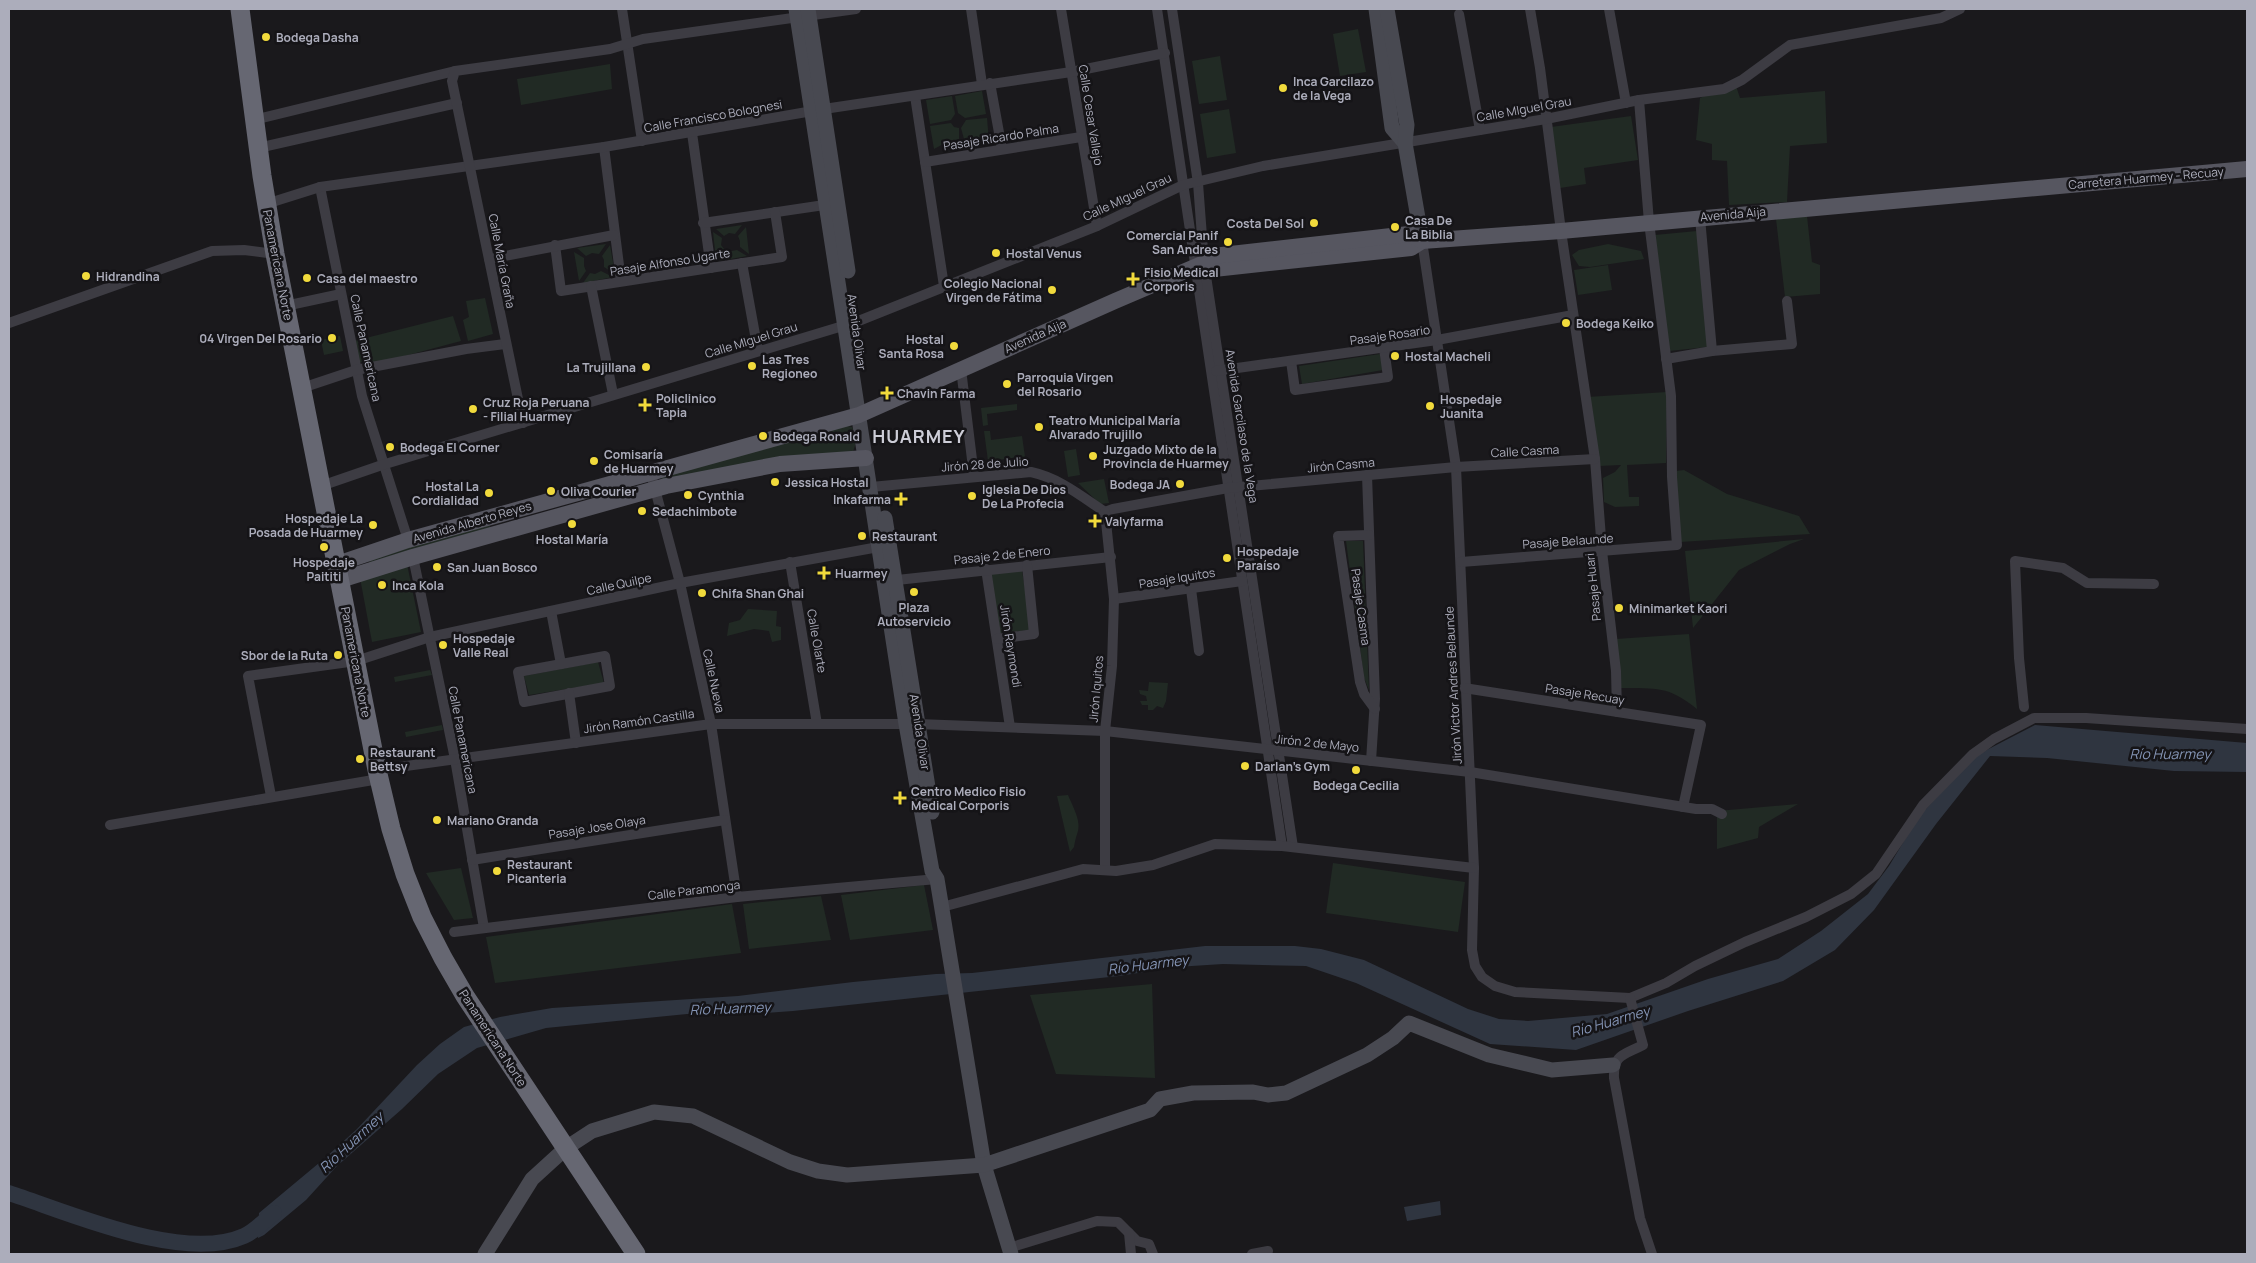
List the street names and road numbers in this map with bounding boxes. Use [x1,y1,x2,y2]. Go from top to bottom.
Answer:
street label: Calle Cesar Vallejo [1075,63,1107,167]
street label: Calle MIguel Grau [1475,92,1573,126]
street label: Calle Francisco Bolognesi [642,95,784,137]
street label: Pasaje Ricardo Palma [942,119,1060,155]
street label: Carretera Huarmey - Recuay [2068,163,2225,193]
street label: Calle MIguel Grau [1080,169,1174,225]
street label: Avenida Aija [1699,203,1767,225]
street label: Panamericana Norte [259,208,297,322]
street label: Calle María Graña [484,212,520,310]
street label: Pasaje Alfonso Ugarte [609,244,731,280]
street label: Calle Panamericana [346,293,386,403]
street label: Avenida Olivar [843,293,871,372]
street label: Avenida Aija [1001,315,1069,357]
street label: Calle MIguel Grau [703,318,799,362]
street label: Pasaje Rosario [1349,321,1431,349]
street label: Avenida Garcilaso de la Vega [1221,348,1263,504]
street label: Calle Casma [1490,441,1560,461]
street label: Jirón 28 de Julio [941,452,1029,476]
street label: Jirón Casma [1307,454,1375,476]
street label: Avenida Alberto Reyes [411,497,533,547]
street label: Pasaje Belaunde [1522,529,1614,553]
street label: Pasaje 2 de Enero [953,541,1051,569]
street label: Pasaje Huari [1581,552,1605,622]
street label: Pasaje Iquitos [1138,564,1216,592]
street label: Pasaje Casma [1347,567,1375,647]
street label: Calle Quilpe [585,569,653,599]
street label: Jirón Raymondi [996,603,1026,689]
street label: Panamericana Norte [337,605,375,719]
street label: Jirón Victor Andres Belaunde [1440,606,1466,764]
street label: Calle Olarte [803,608,831,674]
street label: Calle Nueva [699,648,729,714]
street label: Jirón Iquitos [1085,655,1107,723]
street label: Pasaje Recuay [1544,679,1626,709]
street label: Calle Panamericana [444,685,482,795]
street label: Avenida Olivar [906,693,935,772]
street label: Jirón Ramón Castilla [583,705,695,737]
street label: Jirón 2 de Mayo [1274,730,1360,756]
street label: Pasaje Jose Olaya [547,811,647,843]
street label: Calle Paramonga [647,876,741,904]
street label: Panamericana Norte [455,986,531,1090]

